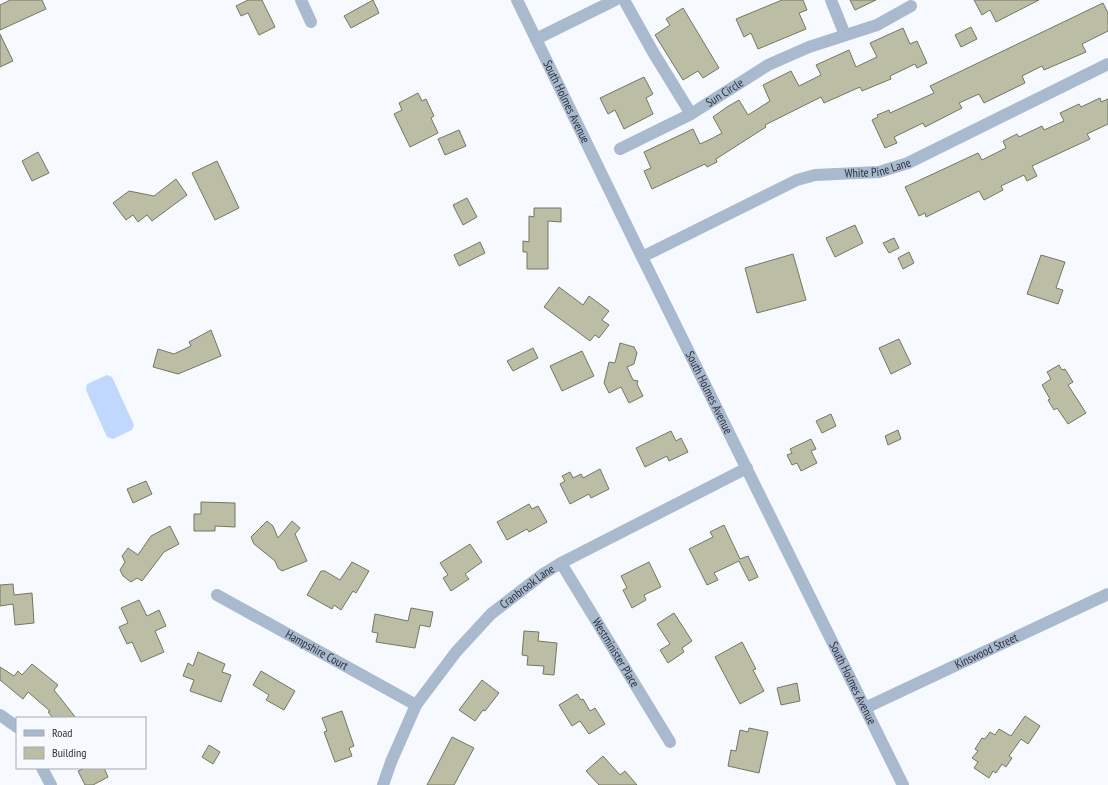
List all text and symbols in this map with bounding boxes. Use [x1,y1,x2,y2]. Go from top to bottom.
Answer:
street label: South Holmes Avenue [540,57,593,145]
street label: Sun Circle [703,75,746,110]
street label: White Pine Lane [844,155,913,181]
street label: South Holmes Avenue [683,348,736,436]
street label: Cranbrook Lane [497,561,557,612]
street label: Westminister Place [589,615,643,690]
street label: Hampshire Court [283,626,352,673]
street label: Kinswood Street [952,629,1021,672]
street label: South Holmes Avenue [826,639,880,727]
legend [16,717,146,769]
text: Road [52,725,72,740]
text: Building [52,745,87,760]

